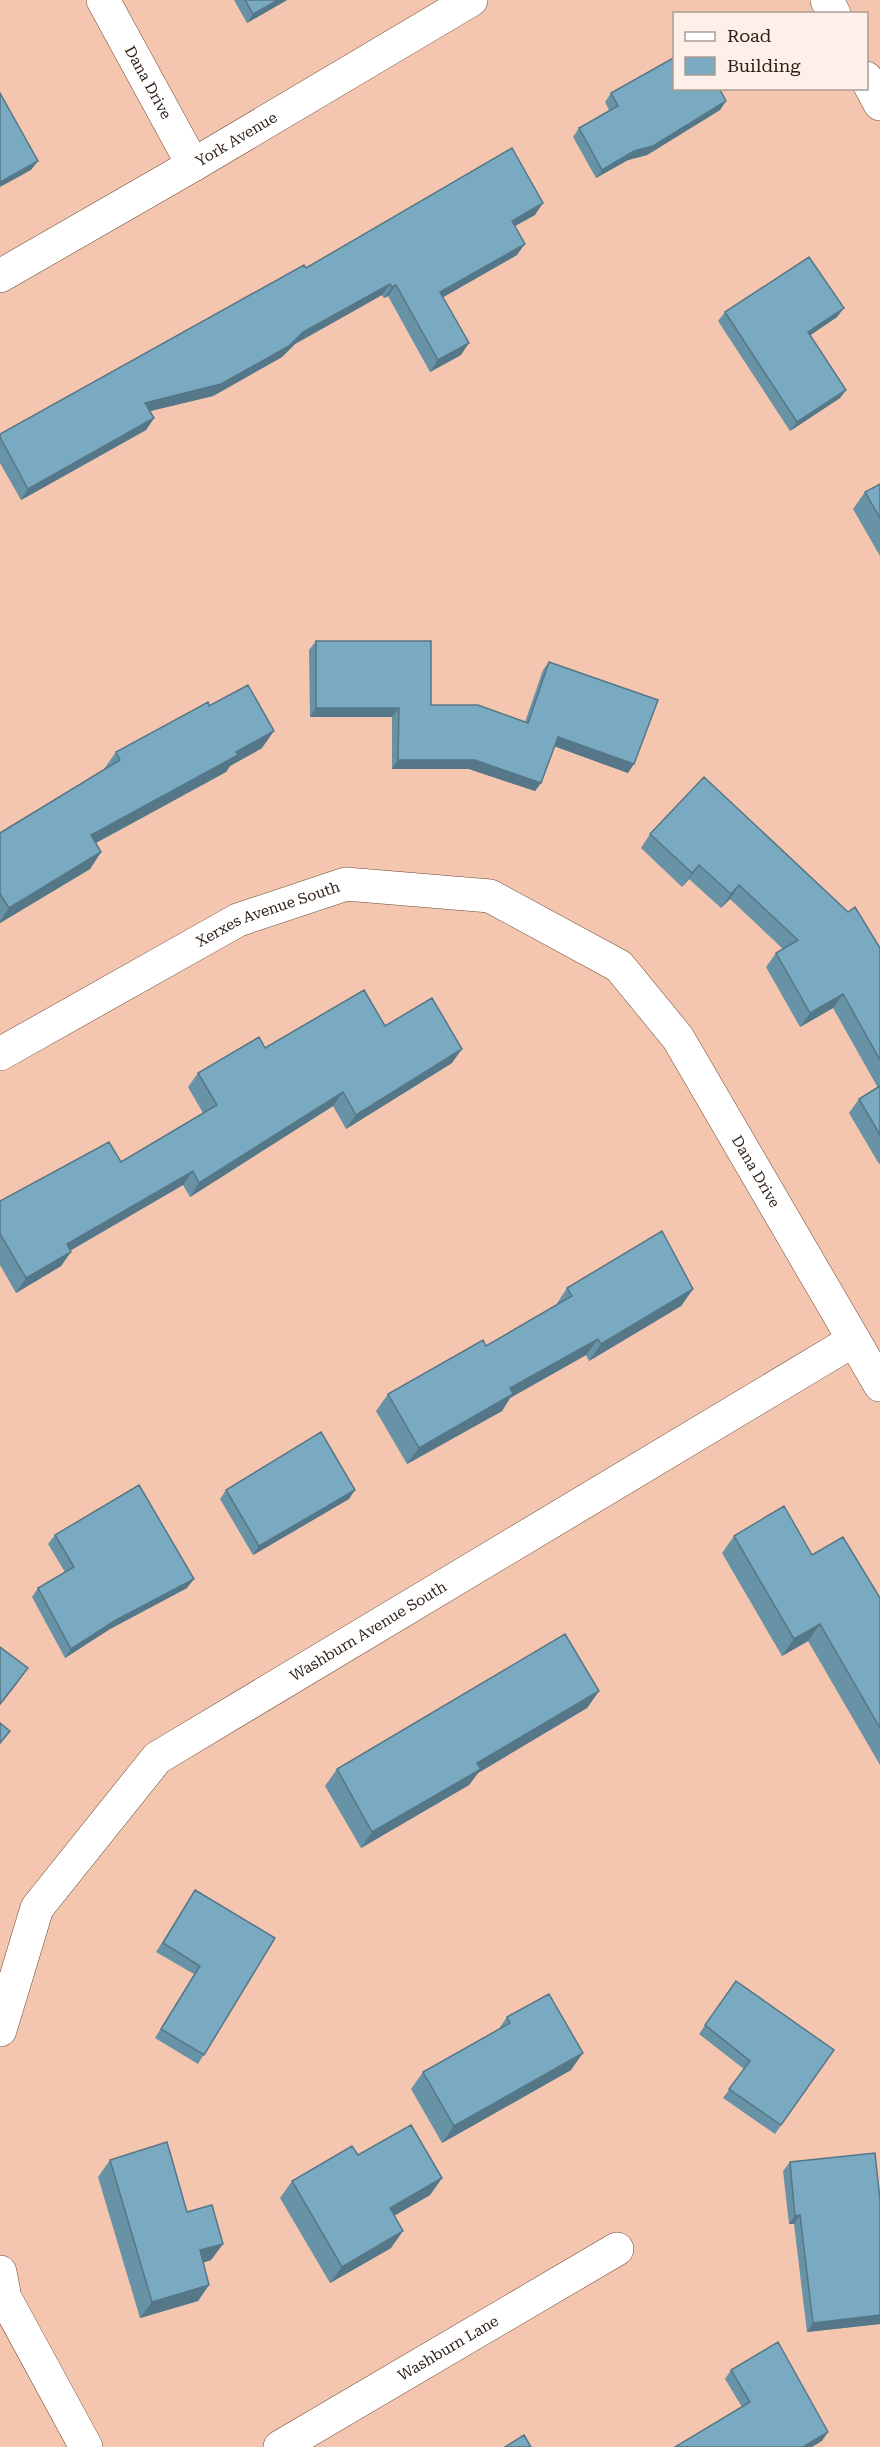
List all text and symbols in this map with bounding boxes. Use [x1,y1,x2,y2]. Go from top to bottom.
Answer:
legend [673,12,868,90]
text: Road [727,25,772,46]
street label: Dana Drive [121,43,175,122]
text: Building [727,55,801,76]
street label: York Avenue [192,108,280,170]
street label: Xerxes Avenue South [193,878,342,951]
street label: Dana Drive [728,1132,784,1211]
street label: Washburn Avenue South [287,1577,450,1685]
street label: Washburn Lane [395,2312,502,2385]

